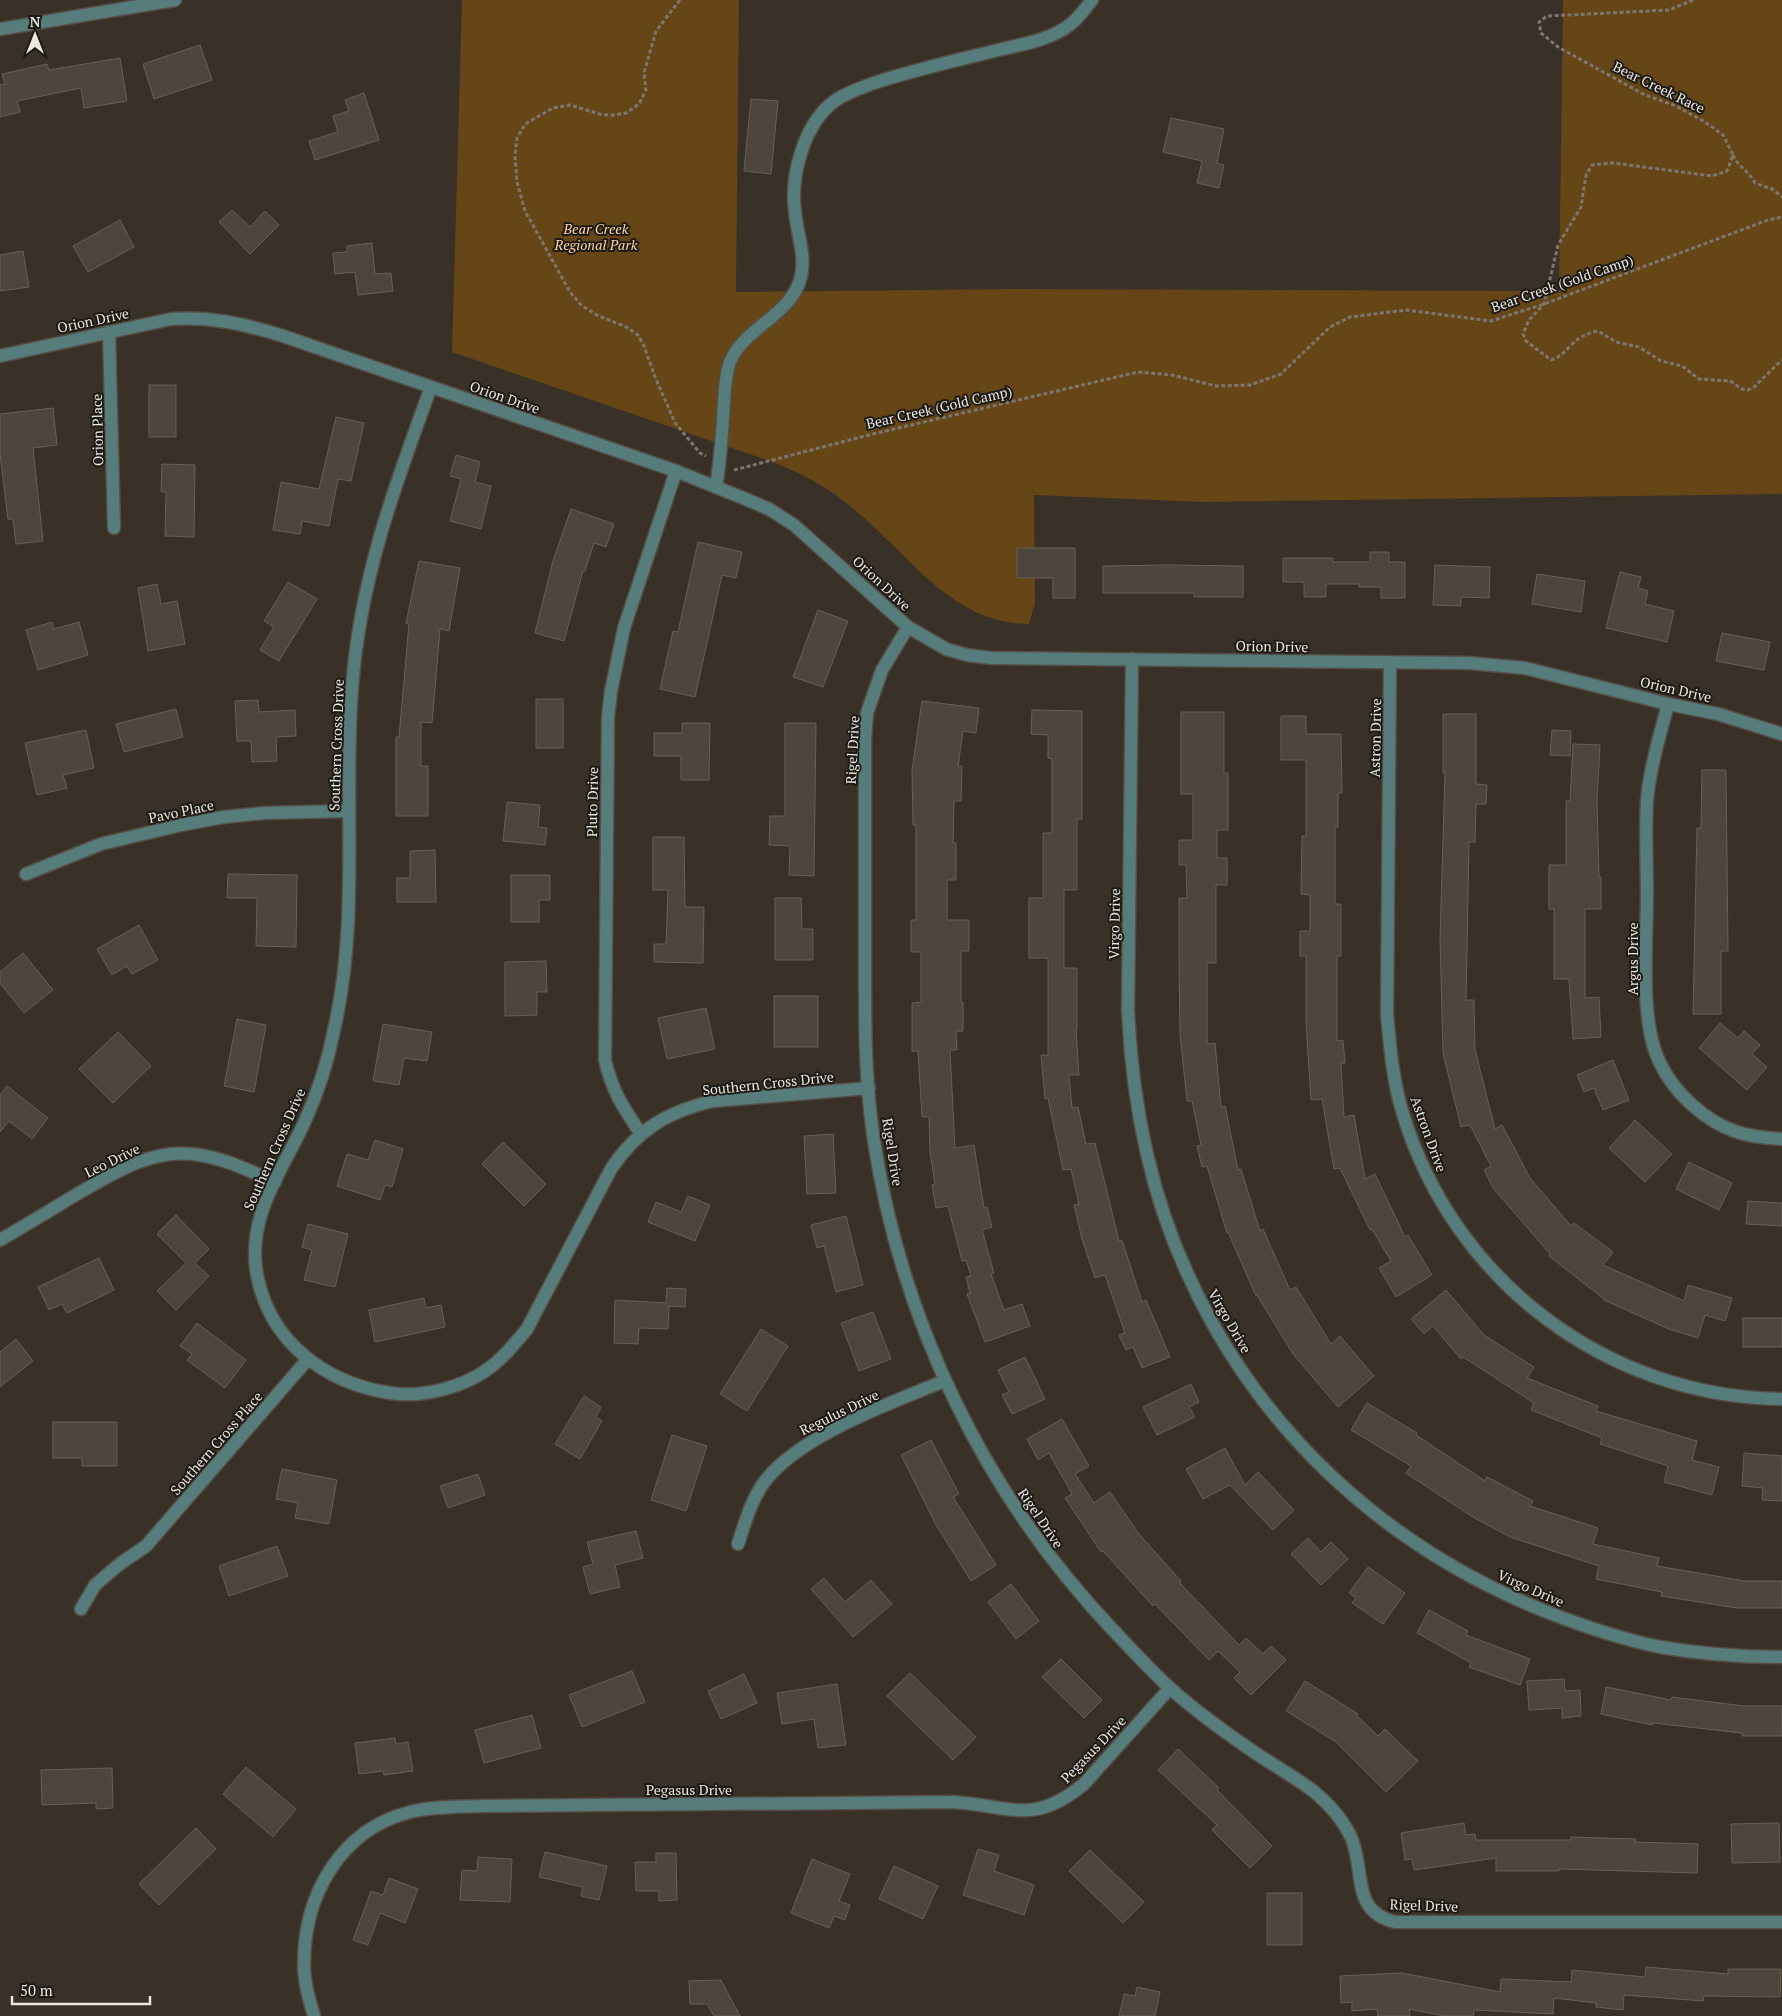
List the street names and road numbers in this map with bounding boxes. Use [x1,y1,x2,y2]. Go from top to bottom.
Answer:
street label: Bear Creek Race [1610,57,1708,117]
street label: Bear Creek (Gold Camp) [1488,250,1636,316]
street label: Orion Drive [55,303,131,337]
street label: Orion Drive [467,376,543,418]
street label: Bear Creek (Gold Camp) [864,381,1014,433]
street label: Orion Place [87,394,107,466]
street label: Orion Drive [849,551,915,615]
street label: Orion Drive [1235,636,1309,656]
street label: Orion Drive [1638,672,1714,706]
street label: Southern Cross Drive [324,679,348,811]
street label: Astron Drive [1365,698,1385,778]
street label: Rigel Drive [841,715,863,785]
street label: Pluto Drive [582,767,602,837]
street label: Pavo Place [147,795,215,827]
street label: Virgo Drive [1104,888,1124,960]
street label: Argus Drive [1623,922,1642,996]
street label: Southern Cross Drive [701,1067,835,1099]
street label: Southern Cross Drive [238,1085,310,1213]
street label: Astron Drive [1407,1094,1451,1174]
street label: Rigel Drive [878,1117,908,1187]
street label: Leo Drive [81,1138,143,1182]
street label: Virgo Drive [1204,1285,1256,1357]
street label: Regulus Drive [796,1385,882,1439]
street label: Southern Cross Place [166,1387,266,1499]
street label: Rigel Drive [1014,1484,1068,1552]
street label: Virgo Drive [1495,1565,1567,1611]
street label: Pegasus Drive [1056,1711,1130,1787]
street label: Pegasus Drive [646,1780,732,1799]
street label: Rigel Drive [1389,1894,1459,1916]

